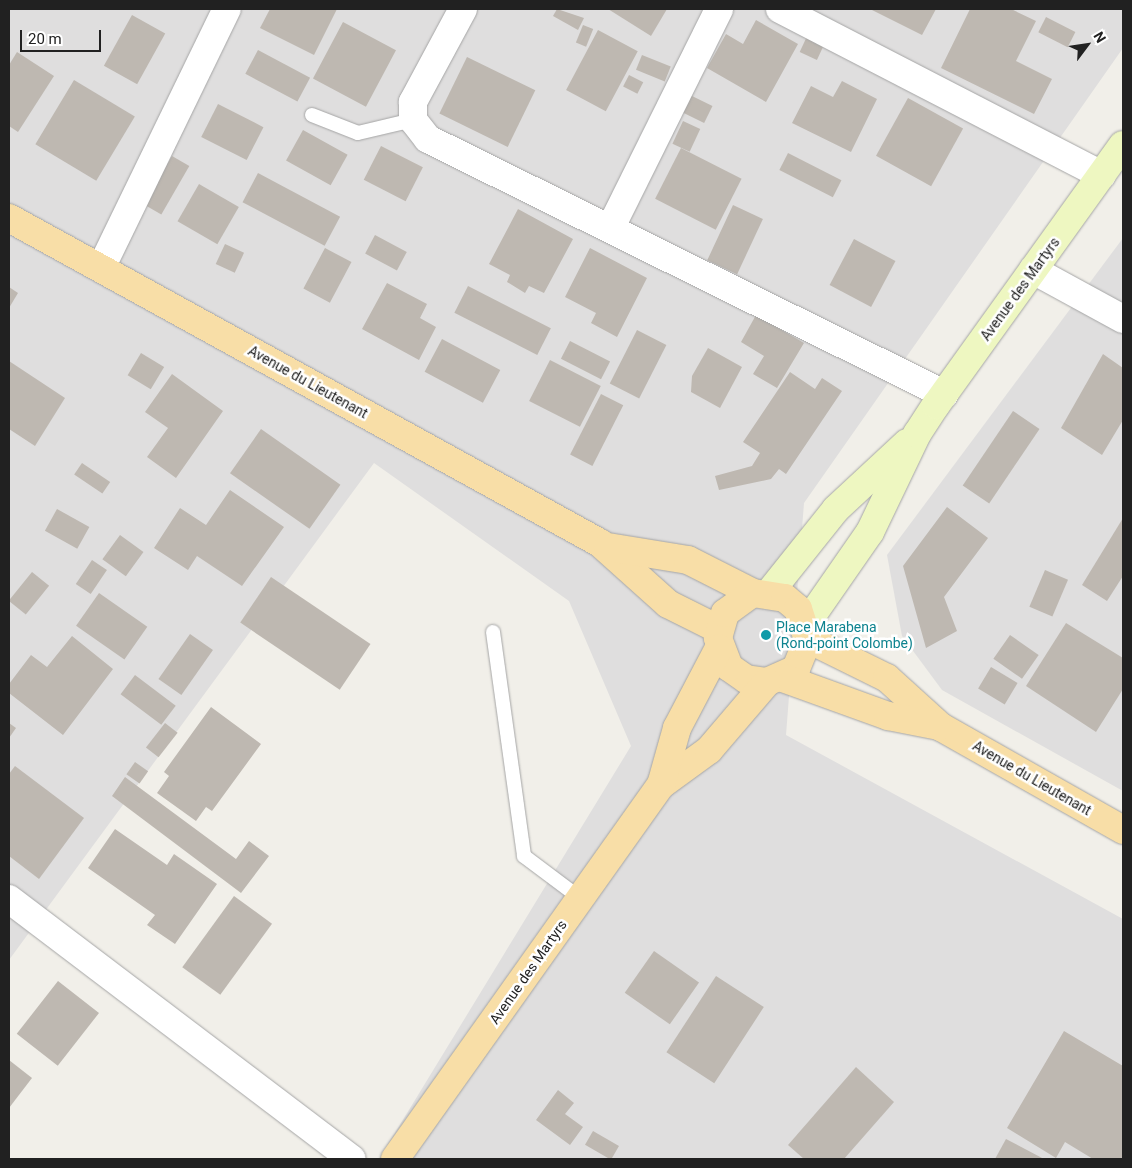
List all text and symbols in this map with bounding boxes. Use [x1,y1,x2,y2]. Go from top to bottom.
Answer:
scale bar [22,20,104,52]
north arrow [1062,20,1112,70]
text: N [1090,29,1109,46]
text: 20 m [28,30,62,48]
street label: Avenue des Martyrs [977,234,1063,344]
street label: Avenue du Lieutenant [245,342,371,422]
place label: Place Marabena (Rond-point Colombe) [776,619,913,652]
marker: Place Marabena (Rond-point Colombe) [760,629,772,641]
street label: Avenue du Lieutenant [970,737,1094,819]
street label: Avenue des Martyrs [486,917,570,1027]

